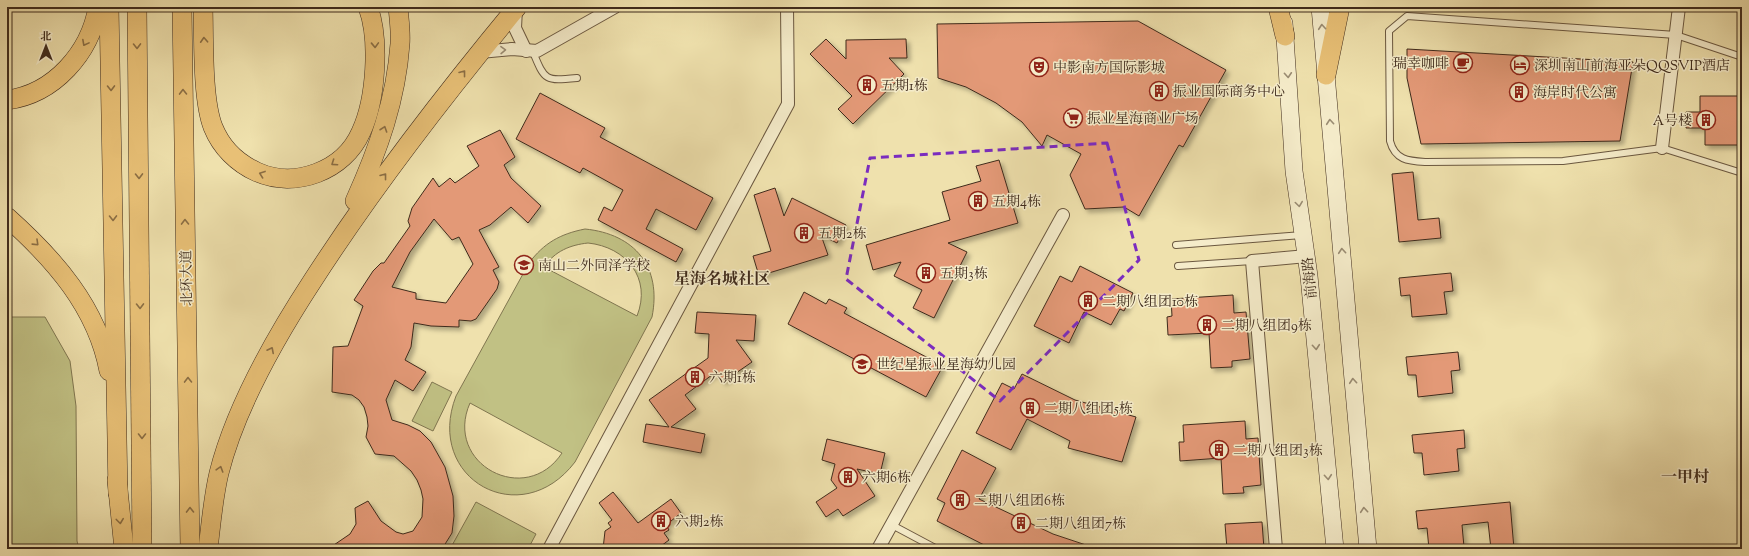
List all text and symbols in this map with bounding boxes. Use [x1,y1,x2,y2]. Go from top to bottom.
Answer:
one-way arrow [1317,24,1326,30]
north arrow [26,26,66,66]
text: 北 [41,29,52,45]
one-way arrow [200,37,209,43]
one-way arrow [82,39,89,47]
one-way arrow [370,42,379,48]
one-way arrow [133,43,141,49]
one-way arrow [500,45,506,54]
cafe icon: 瑞幸咖啡 [1452,52,1474,74]
hotel icon: 深圳南山前海亚朵QQSVIP酒店 [1509,54,1531,76]
place label: 瑞幸咖啡 [1393,55,1449,75]
theatre icon: 中影南方国际影城 [1028,56,1050,78]
place label: 深圳南山前海亚朵QQSVIP酒店 [1534,57,1730,77]
place label: 中影南方国际影城 [1053,59,1165,79]
one-way arrow [458,71,465,78]
one-way arrow [1283,72,1292,78]
building icon: 五期1栋 [856,74,878,96]
place label: 五期1栋 [881,77,928,97]
building icon: 振业国际商务中心 [1148,80,1170,102]
building icon: 海岸时代公寓 [1508,81,1530,103]
place label: 振业国际商务中心 [1173,83,1285,103]
place label: 海岸时代公寓 [1533,84,1617,104]
one-way arrow [107,85,115,91]
one-way arrow [179,89,188,95]
supermarket icon: 振业星海商业广场 [1062,107,1084,129]
building icon: A号楼 [1695,109,1717,131]
place label: 振业星海商业广场 [1087,110,1199,130]
place label: A号楼 [1653,112,1692,132]
one-way arrow [1326,119,1335,125]
one-way arrow [379,126,388,133]
one-way arrow [332,158,339,165]
one-way arrow [259,170,266,178]
one-way arrow [135,173,143,179]
one-way arrow [379,174,386,181]
building icon: 五期4栋 [967,190,989,212]
place label: 五期4栋 [992,193,1041,213]
one-way arrow [1294,201,1303,207]
one-way arrow [109,215,117,221]
one-way arrow [181,219,190,225]
building icon: 五期2栋 [793,222,815,244]
place label: 五期2栋 [818,225,867,245]
one-way arrow [31,238,39,246]
one-way arrow [1338,248,1347,254]
street label: 北环大道 [178,250,198,306]
school or university icon: 南山二外同泽学校 [513,254,535,276]
street label: 前海路 [1299,256,1323,300]
place label: 南山二外同泽学校 [538,257,650,277]
building icon: 五期3栋 [915,262,937,284]
place label: 五期3栋 [940,265,988,285]
district label: 星海名城社区 [674,269,770,292]
building icon: 二期八组团10栋 [1077,290,1099,312]
place label: 二期八组团10栋 [1102,293,1198,313]
one-way arrow [136,303,145,309]
building icon: 二期八组团9栋 [1196,314,1218,336]
place label: 二期八组团9栋 [1221,317,1312,337]
one-way arrow [1311,344,1320,350]
one-way arrow [267,346,274,354]
school or university icon: 世纪星振业星海幼儿园 [851,353,873,375]
place label: 世纪星振业星海幼儿园 [876,356,1016,376]
building icon: 六期1栋 [684,366,706,388]
place label: 六期1栋 [709,369,756,389]
one-way arrow [184,377,192,383]
one-way arrow [1349,378,1358,384]
building icon: 二期八组团5栋 [1019,397,1041,419]
place label: 二期八组团5栋 [1044,400,1133,420]
one-way arrow [138,433,146,439]
building icon: 二期八组团3栋 [1208,439,1230,461]
place label: 二期八组团3栋 [1233,442,1323,462]
one-way arrow [215,466,224,473]
building icon: 六期6栋 [837,466,859,488]
district label: 一甲村 [1661,467,1709,490]
place label: 六期6栋 [862,469,911,489]
one-way arrow [1323,474,1332,480]
building icon: 二期八组团6栋 [949,489,971,511]
place label: 二期八组团6栋 [974,492,1065,512]
one-way arrow [186,507,194,513]
one-way arrow [1360,507,1369,513]
building icon: 六期2栋 [650,510,672,532]
building icon: 二期八组团7栋 [1010,512,1032,534]
place label: 六期2栋 [675,513,724,533]
place label: 二期八组团7栋 [1035,515,1126,535]
one-way arrow [116,518,125,524]

